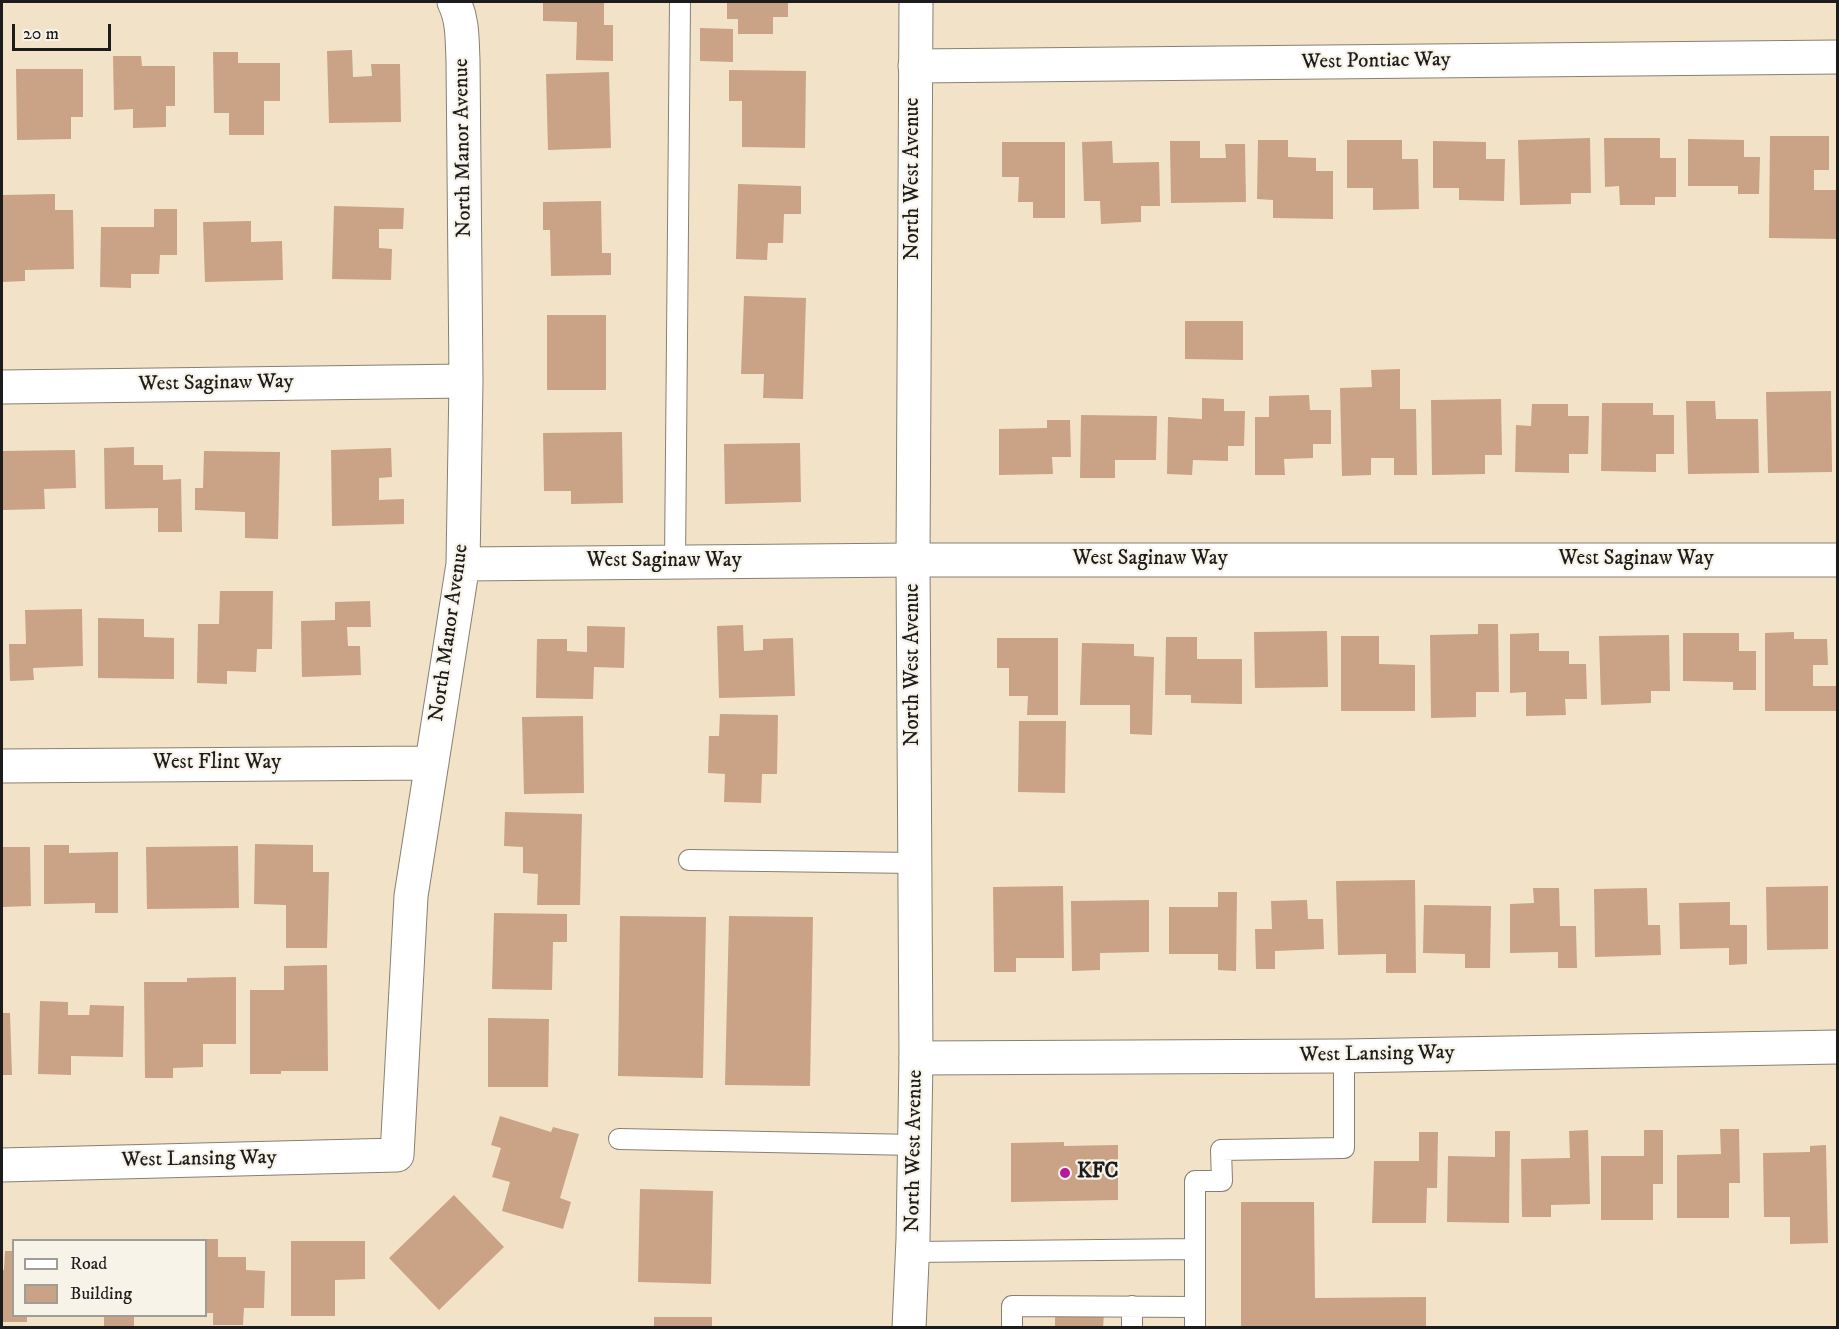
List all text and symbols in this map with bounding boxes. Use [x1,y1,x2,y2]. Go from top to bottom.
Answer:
scale bar [15,12,114,50]
text: 20 m [23,23,59,45]
street label: West Pontiac Way [1301,48,1451,76]
street label: North Manor Avenue [450,58,478,238]
street label: North West Avenue [901,98,927,260]
street label: West Saginaw Way [138,370,294,398]
street label: North Manor Avenue [425,543,475,723]
street label: West Saginaw Way [1072,547,1228,573]
street label: West Saginaw Way [1558,547,1714,573]
street label: West Saginaw Way [586,549,742,575]
street label: North West Avenue [901,584,927,746]
street label: West Flint Way [153,751,281,777]
street label: West Lansing Way [1299,1041,1455,1069]
street label: North West Avenue [901,1069,929,1233]
street label: West Lansing Way [121,1146,277,1174]
place label: KFC [1077,1160,1119,1186]
marker: KFC [1058,1166,1072,1180]
legend [12,1239,207,1317]
text: Road [70,1253,107,1275]
text: Building [70,1283,132,1305]

